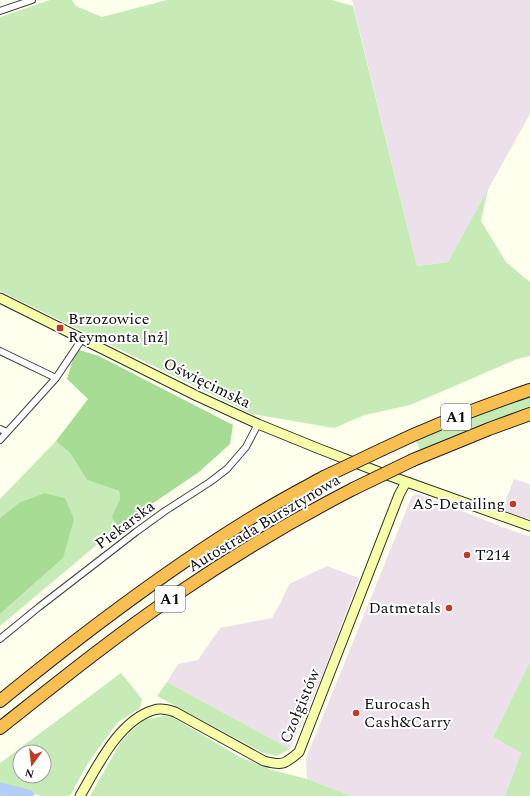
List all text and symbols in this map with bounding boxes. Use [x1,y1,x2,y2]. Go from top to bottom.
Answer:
place label: Brzozowice Reymonta [nż] [68,307,168,349]
marker: Brzozowice Reymonta [nż] [55,323,65,333]
street label: Oświęcimska [159,352,255,415]
road number: A1 [441,404,471,430]
street label: Autostrada Bursztynowa [183,468,345,578]
place label: AS-Detailing [412,492,505,516]
street label: Piekarska [90,494,160,555]
marker: AS-Detailing [508,499,518,509]
place label: T214 [475,543,510,567]
marker: T214 [462,550,472,560]
road number: A1 [155,586,185,612]
place label: Datmetals [368,596,441,620]
marker: Datmetals [444,603,454,613]
street label: Czołgistów [274,664,327,747]
place label: Eurocash Cash&Carry [364,692,452,734]
marker: Eurocash Cash&Carry [351,708,361,718]
north arrow [12,744,52,784]
text: N [23,764,36,783]

